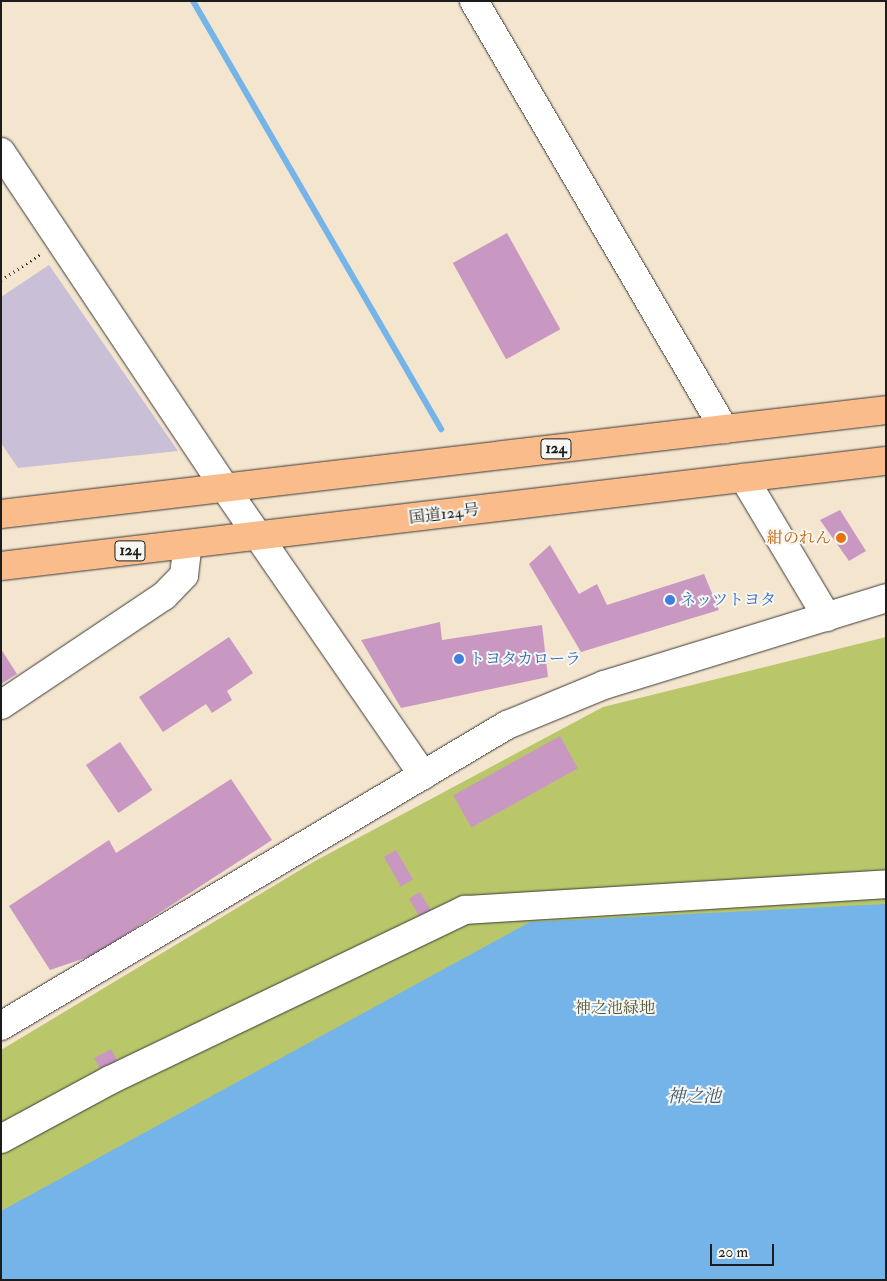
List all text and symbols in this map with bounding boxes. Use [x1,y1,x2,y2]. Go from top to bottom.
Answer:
road number: 124 [540,436,572,462]
street label: 国道124号 [408,500,480,528]
place label: 紺のれん [767,528,831,548]
marker: 紺のれん [835,532,847,544]
road number: 124 [114,538,146,564]
place label: ネッツトヨタ [680,590,776,610]
marker: ネッツトヨタ [664,594,676,606]
place label: トヨタカローラ [469,649,581,669]
marker: トヨタカローラ [453,653,465,665]
park label: 神之池緑地 [575,998,655,1018]
water label: 神之池 [667,1086,721,1108]
scale bar [712,1234,776,1266]
text: 20 m [718,1243,748,1262]

